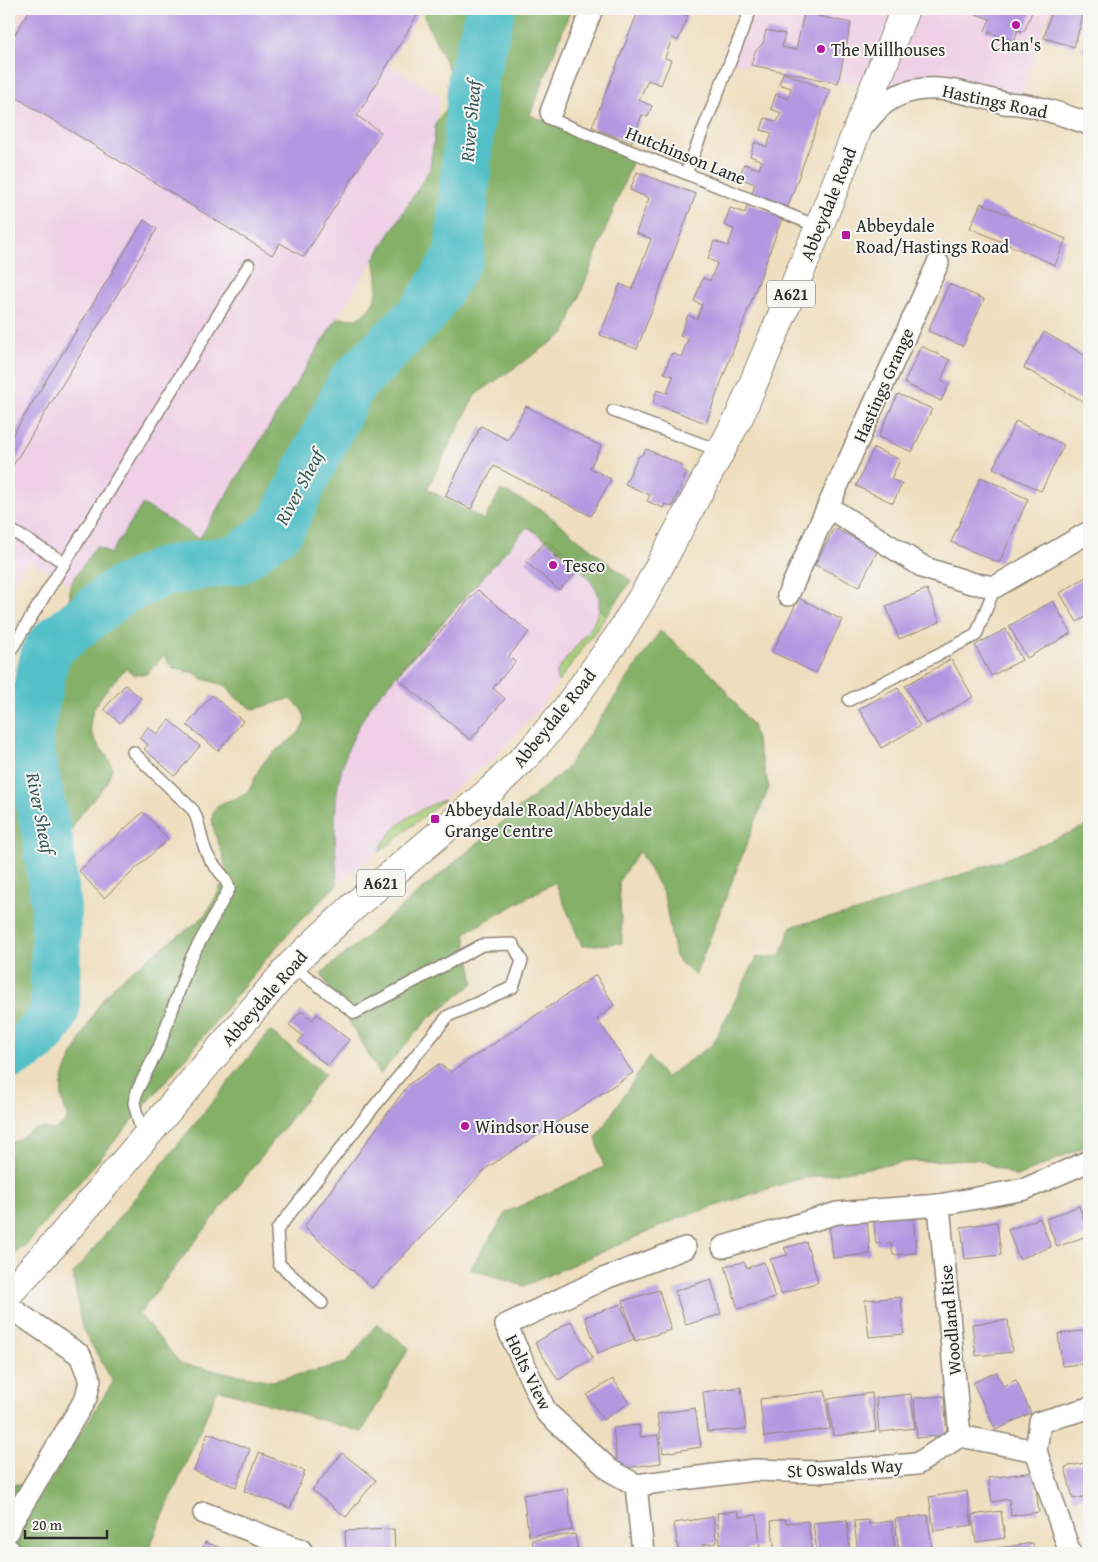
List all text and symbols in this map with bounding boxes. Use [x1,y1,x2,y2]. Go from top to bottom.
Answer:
marker: Chan's [1010,19,1022,31]
place label: Chan's [991,31,1041,58]
place label: The Millhouses [831,36,945,63]
marker: The Millhouses [815,43,827,55]
water label: River Sheaf [452,75,488,164]
street label: Hastings Road [940,77,1050,125]
street label: Hutchinson Lane [622,119,750,191]
street label: Abbeydale Road [793,143,863,265]
place label: Abbeydale Road/Hastings Road [856,212,1009,260]
marker: Abbeydale Road/Hastings Road [840,229,852,241]
road number: A621 [767,280,815,308]
street label: Hastings Grange [846,323,920,447]
water label: River Sheaf [267,441,332,531]
place label: Tesco [563,552,605,579]
marker: Tesco [547,559,559,571]
street label: Abbeydale Road [506,662,603,773]
water label: River Sheaf [19,769,63,859]
place label: Abbeydale Road/Abbeydale Grange Centre [445,796,652,844]
marker: Abbeydale Road/Abbeydale Grange Centre [429,813,441,825]
road number: A621 [357,870,405,896]
street label: Abbeydale Road [214,943,314,1052]
place label: Windsor House [475,1113,589,1140]
marker: Windsor House [459,1120,471,1132]
street label: Woodland Rise [932,1264,968,1376]
street label: Holts View [499,1329,559,1415]
street label: St Oswalds Way [786,1451,904,1485]
scale bar [25,1507,108,1539]
text: 20 m [32,1514,63,1535]

